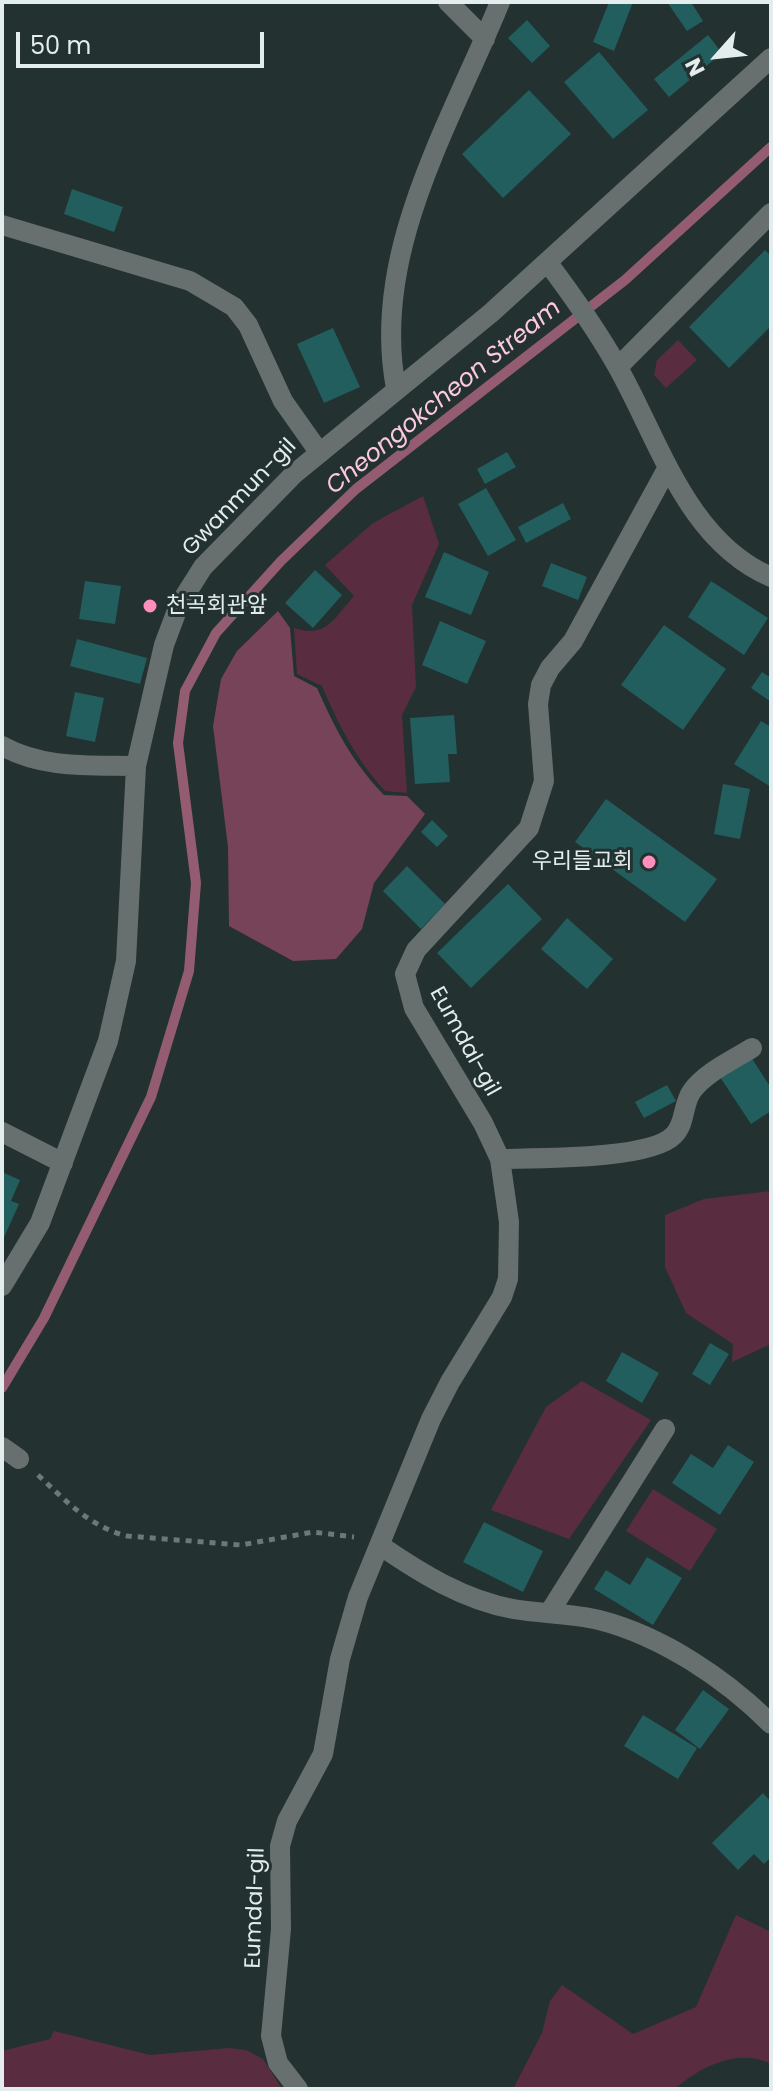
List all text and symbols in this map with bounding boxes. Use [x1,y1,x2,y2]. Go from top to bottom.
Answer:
scale bar [20,16,268,66]
north arrow [677,16,757,96]
text: 50 m [30,29,91,62]
text: N [678,53,713,82]
water label: Cheongokcheon Stream [321,294,567,502]
street label: Gwanmun-gil [177,434,303,562]
place label: 천곡회관앞 [166,593,267,619]
marker: 천곡회관앞 [141,597,159,615]
place label: 우리들교회 [532,849,633,875]
marker: 우리들교회 [640,853,658,871]
street label: Eumdal-gil [423,983,505,1101]
street label: Eumdal-gil [241,1847,271,1969]

